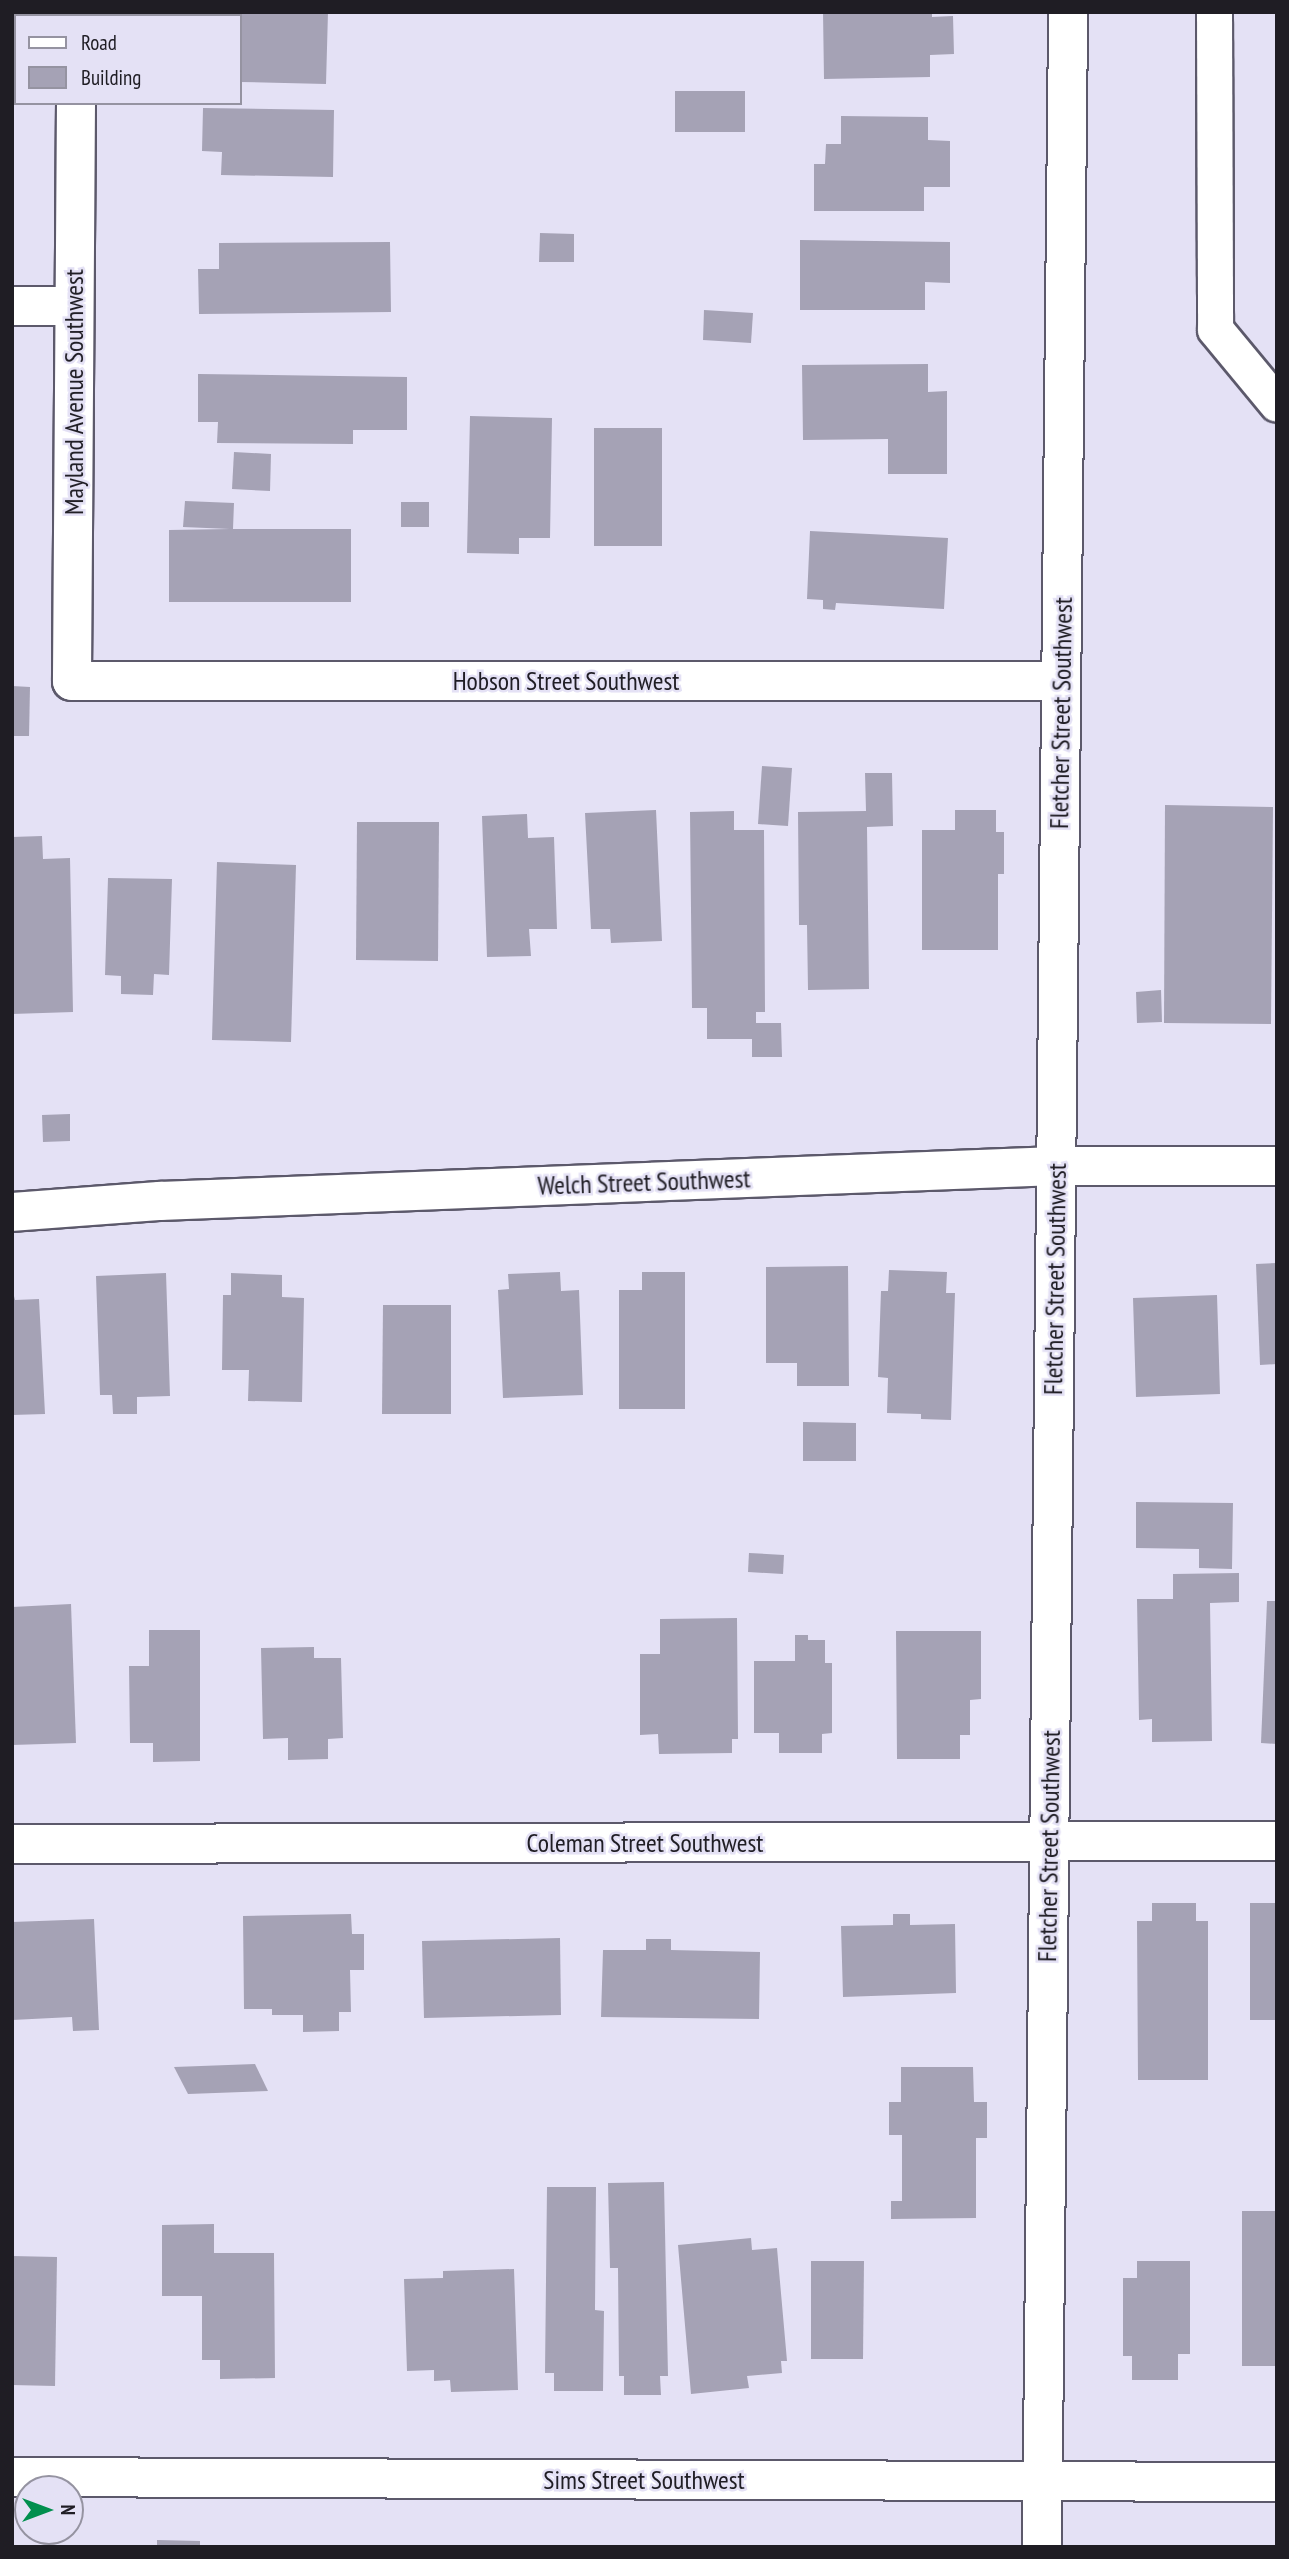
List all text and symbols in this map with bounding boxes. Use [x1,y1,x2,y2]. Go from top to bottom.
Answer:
legend [14,14,242,105]
text: Road [81,29,117,56]
text: Building [81,64,141,91]
street label: Mayland Avenue Southwest [58,269,90,515]
street label: Fletcher Street Southwest [1043,597,1079,829]
street label: Hobson Street Southwest [453,665,679,697]
street label: Welch Street Southwest [537,1163,751,1201]
street label: Fletcher Street Southwest [1037,1163,1073,1395]
street label: Fletcher Street Southwest [1031,1730,1067,1962]
street label: Coleman Street Southwest [527,1827,763,1859]
street label: Sims Street Southwest [543,2464,745,2496]
north arrow [14,2475,84,2545]
text: N [56,2505,80,2515]

